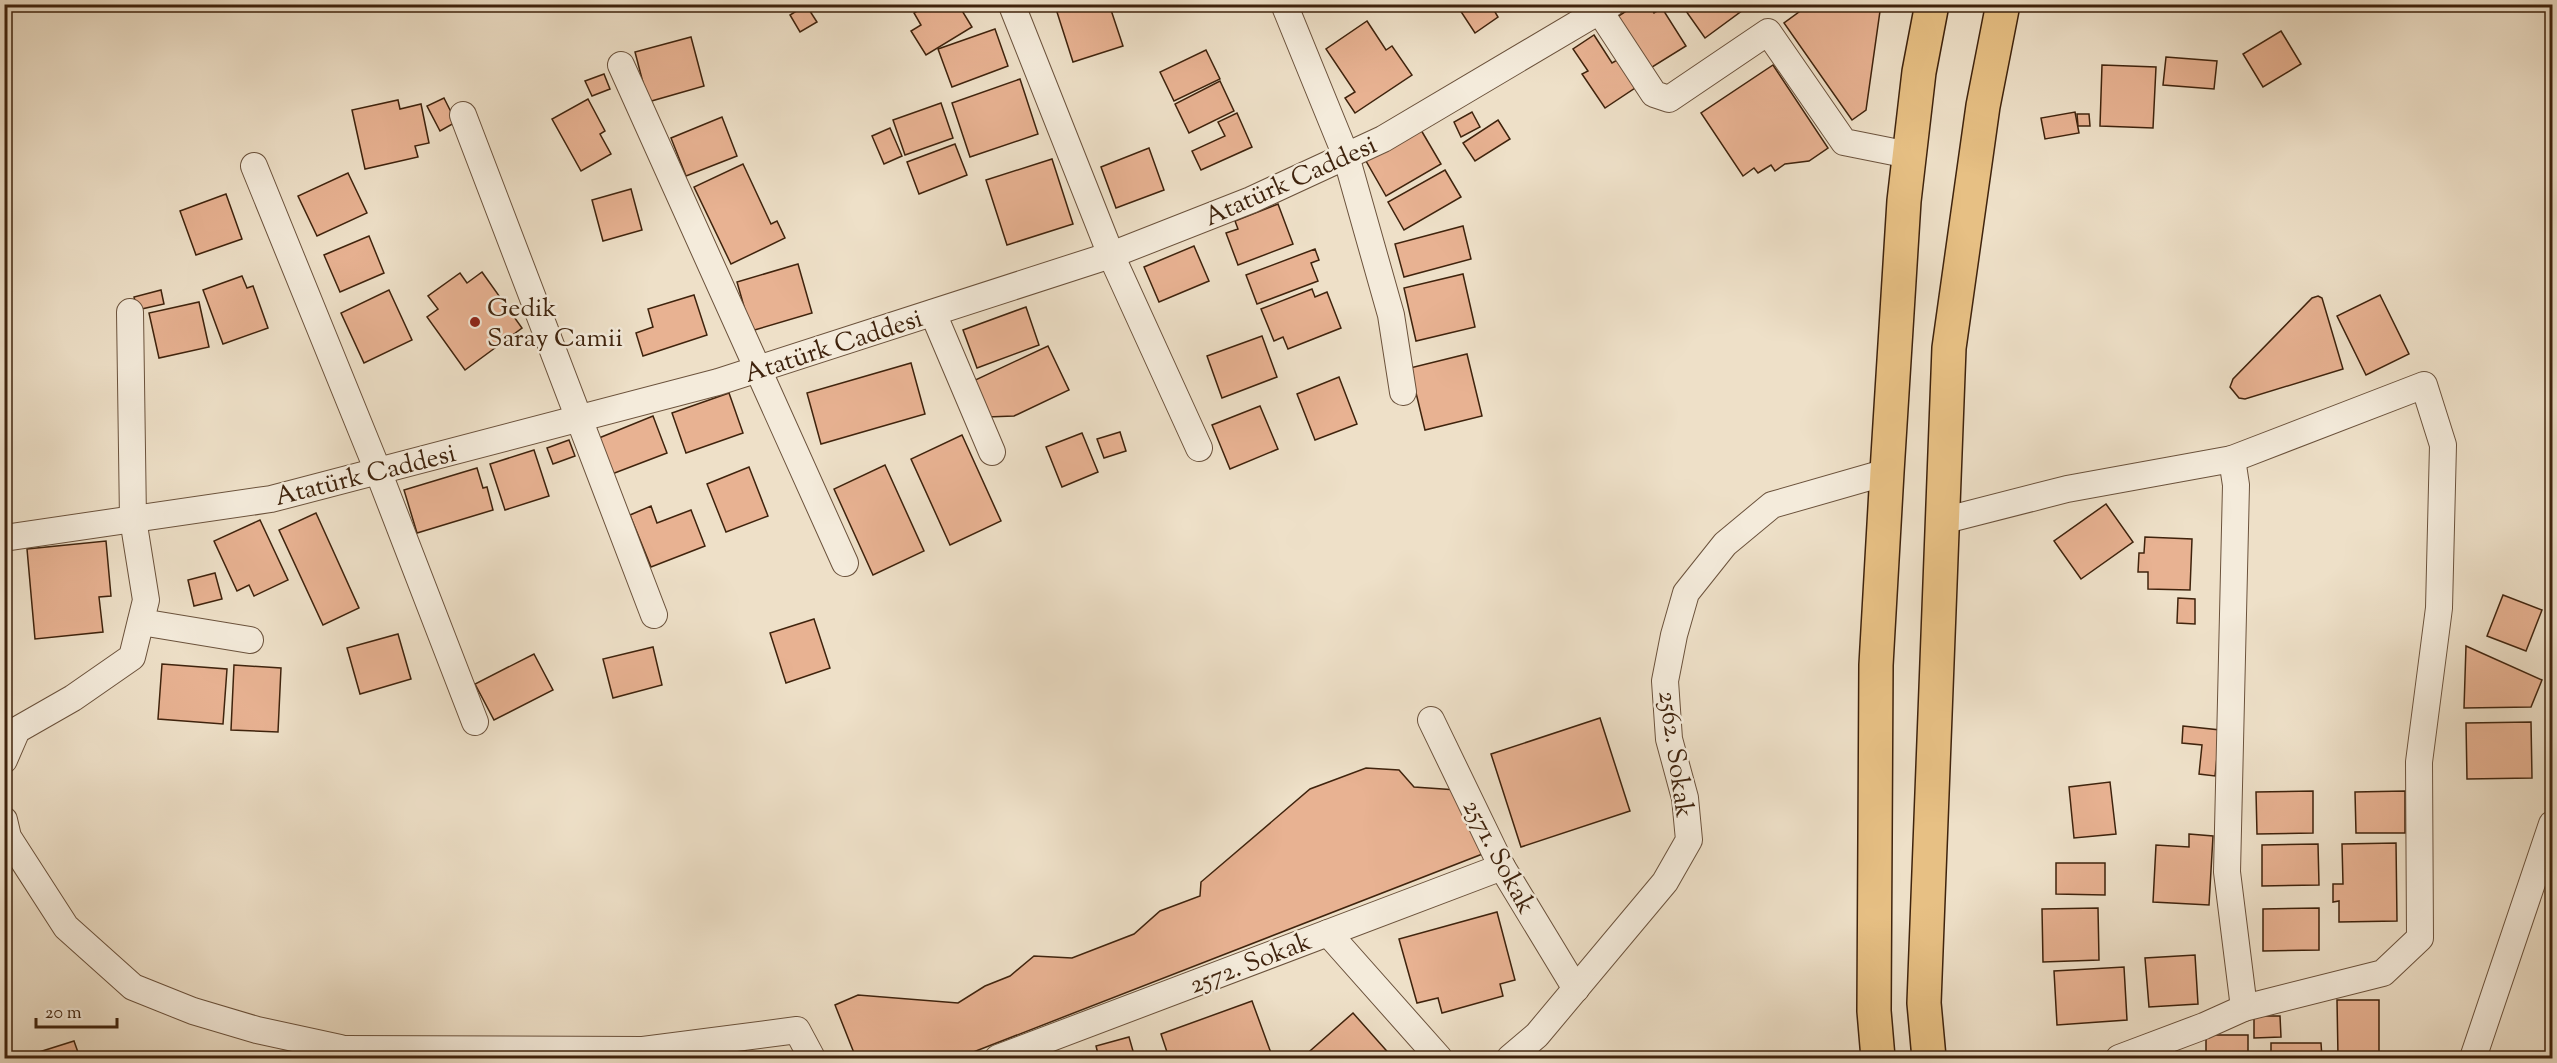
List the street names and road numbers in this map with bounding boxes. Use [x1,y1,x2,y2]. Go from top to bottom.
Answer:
street label: Atatürk Caddesi [1199,128,1383,237]
street label: Atatürk Caddesi [740,301,928,394]
street label: Atatürk Caddesi [271,436,460,517]
street label: 2562. Sokak [1647,688,1702,820]
street label: 2571. Sokak [1452,793,1543,921]
street label: 2572. Sokak [1185,924,1317,1005]

